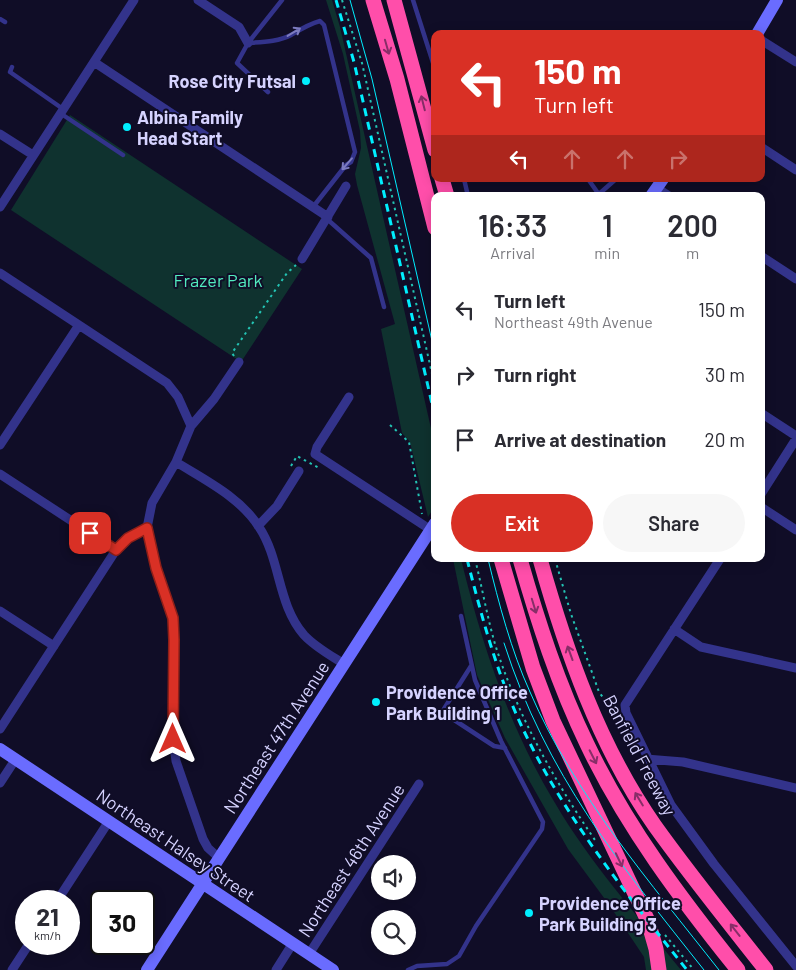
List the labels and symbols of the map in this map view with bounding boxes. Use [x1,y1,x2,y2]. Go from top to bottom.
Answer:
one-way arrow [287,27,301,37]
one-way arrow [383,38,393,54]
place label: Rose City Futsal [169,70,296,92]
marker: Rose City Futsal [300,75,312,87]
one-way arrow [418,95,427,111]
place label: Albina Family Head Start [137,106,243,149]
marker: Albina Family Head Start [121,121,133,133]
one-way arrow [342,158,353,171]
park label: Frazer Park [174,269,262,291]
pin [69,512,111,554]
one-way arrow [529,597,539,613]
one-way arrow [565,645,574,661]
street label: Northeast 47th Avenue [218,657,334,817]
place label: Providence Office Park Building 1 [386,681,528,724]
street label: Banfield Freeway [599,691,681,819]
marker: Providence Office Park Building 1 [370,696,382,708]
position arrow [146,712,198,764]
one-way arrow [588,749,598,764]
street label: Northeast 46th Avenue [293,779,409,941]
street label: Northeast Halsey Street [93,784,259,906]
one-way arrow [633,793,643,807]
one-way arrow [615,852,624,867]
speed limit sign: 30 [90,890,155,955]
place label: Providence Office Park Building 3 [539,892,681,935]
marker: Providence Office Park Building 3 [523,907,535,919]
one-way arrow [730,924,741,937]

